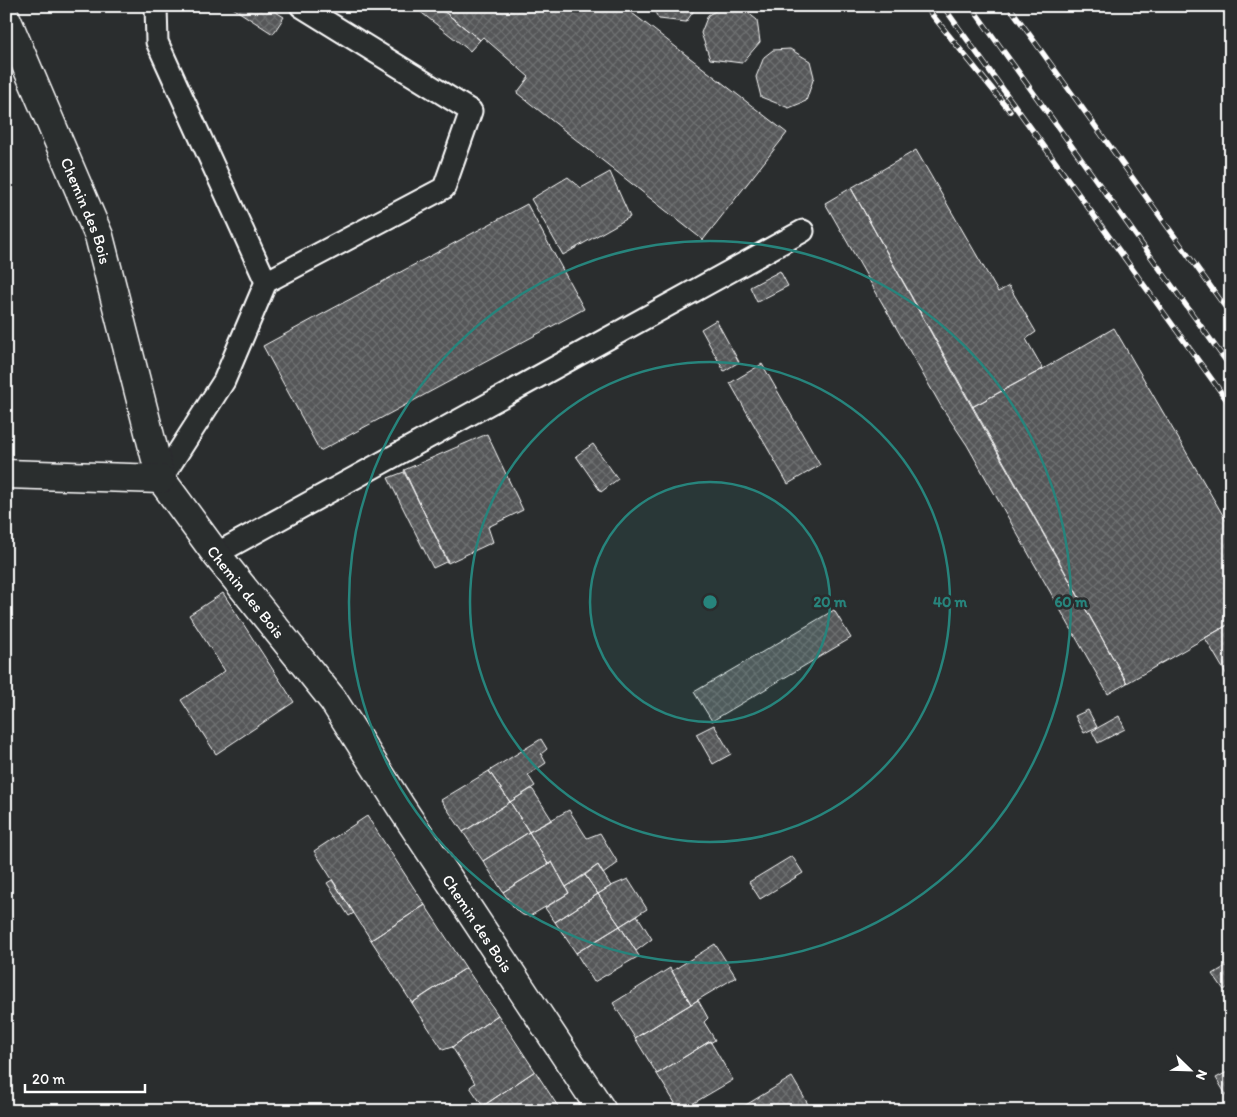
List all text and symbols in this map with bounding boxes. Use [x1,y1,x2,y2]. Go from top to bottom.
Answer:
street label: Chemin des Bois [57,155,115,266]
street label: Chemin des Bois [203,542,289,642]
centre of rings [701,593,719,611]
text: 20 m [813,593,847,611]
text: 40 m [933,593,968,611]
text: 60 m [1054,593,1088,611]
street label: Chemin des Bois [438,871,517,976]
north arrow [1164,1044,1214,1094]
scale bar [25,1062,145,1094]
text: N [1192,1067,1211,1083]
text: 20 m [32,1070,66,1088]

